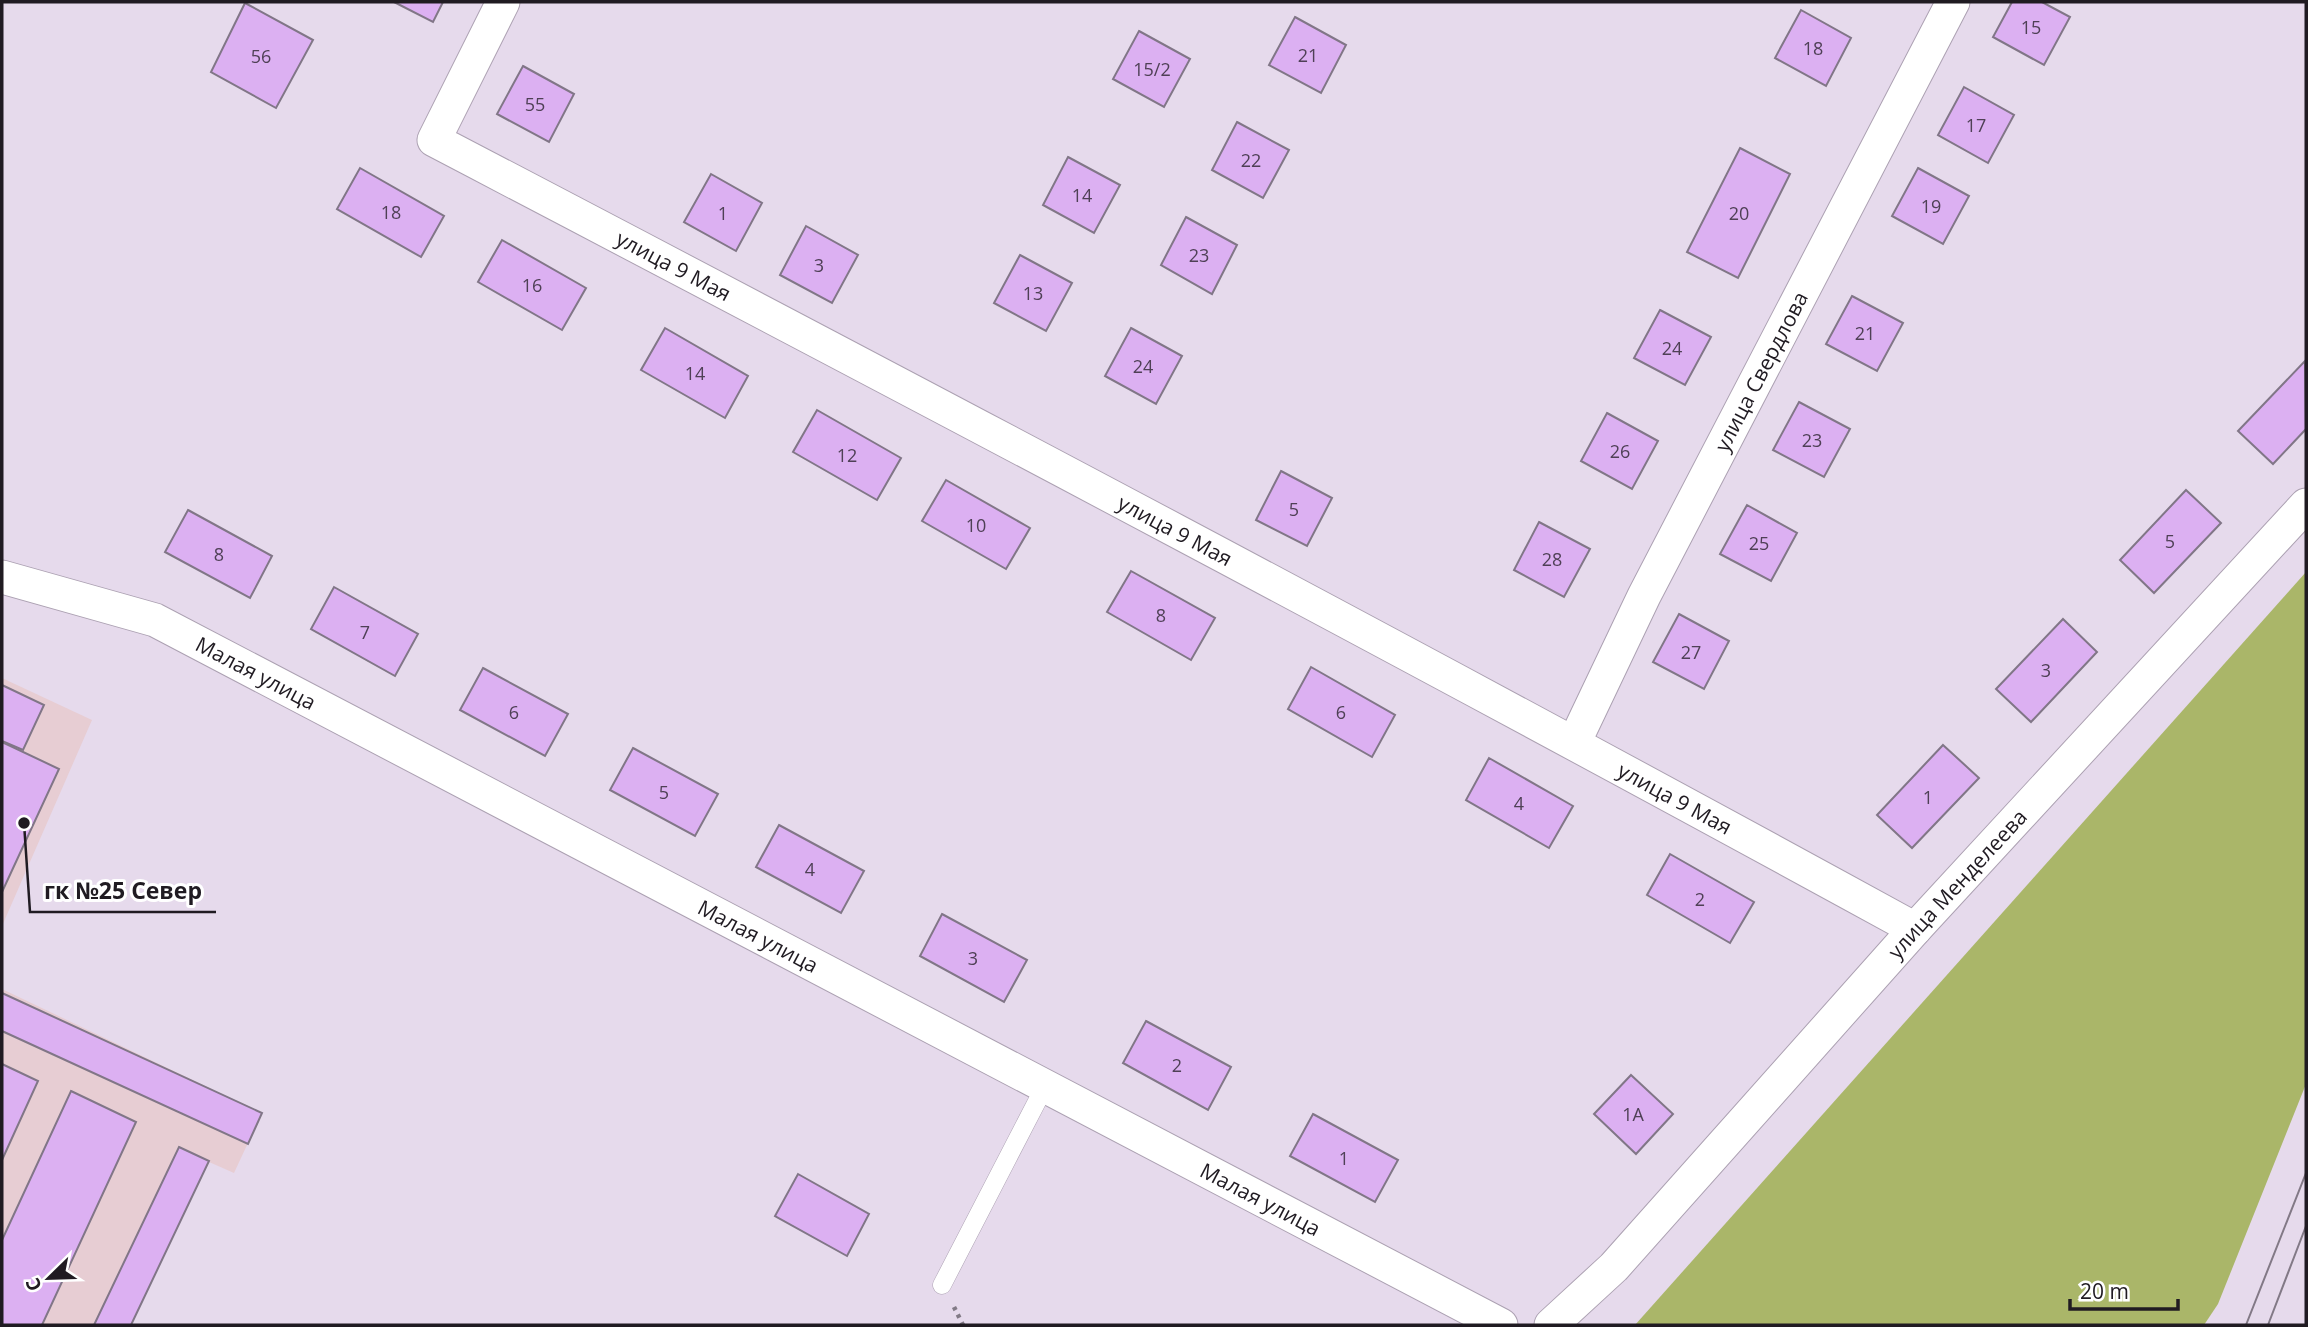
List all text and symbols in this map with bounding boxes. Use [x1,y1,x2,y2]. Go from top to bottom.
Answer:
house number: 15 [2021,15,2041,39]
house number: 18 [1803,36,1823,60]
house number: 21 [1298,43,1318,67]
house number: 56 [251,44,271,68]
house number: 15/2 [1133,57,1171,81]
house number: 55 [525,92,545,116]
house number: 17 [1966,113,1986,137]
house number: 22 [1241,148,1261,172]
house number: 14 [1072,183,1092,207]
house number: 19 [1921,194,1941,218]
house number: 18 [381,200,401,224]
house number: 1 [718,201,728,225]
house number: 20 [1729,201,1749,225]
street label: улица 9 Мая [612,224,736,307]
house number: 23 [1189,243,1209,267]
house number: 3 [814,253,824,277]
house number: 16 [522,273,542,297]
house number: 13 [1023,281,1043,305]
street label: улица Свердлова [1708,287,1814,456]
house number: 21 [1855,321,1875,345]
house number: 24 [1662,336,1682,360]
house number: 24 [1133,354,1153,378]
house number: 14 [685,361,705,385]
house number: 23 [1802,428,1822,452]
house number: 26 [1610,439,1630,463]
house number: 12 [837,443,857,467]
street label: улица 9 Мая [1113,488,1237,572]
house number: 5 [1289,497,1299,521]
house number: 10 [966,513,986,537]
house number: 5 [2165,529,2175,553]
house number: 25 [1749,531,1769,555]
house number: 8 [214,542,224,566]
house number: 28 [1542,547,1562,571]
house number: 8 [1156,603,1166,627]
house number: 7 [360,620,370,644]
street label: Малая улица [191,630,321,716]
house number: 27 [1681,640,1701,664]
house number: 3 [2041,658,2051,682]
house number: 6 [509,700,519,724]
house number: 6 [1336,700,1346,724]
street label: улица 9 Мая [1613,756,1737,841]
house number: 5 [659,780,669,804]
house number: 1 [1923,785,1933,809]
house number: 4 [1514,791,1524,815]
street label: улица Менделеева [1881,803,2033,964]
house number: 4 [805,857,815,881]
callout: гк №25 Север [30,868,216,912]
text: гк №25 Север [44,874,202,906]
house number: 2 [1695,887,1705,911]
street label: Малая улица [693,893,823,979]
house number: 3 [968,946,978,970]
house number: 2 [1172,1053,1182,1077]
house number: 1А [1622,1102,1644,1126]
house number: 1 [1339,1146,1349,1170]
street label: Малая улица [1196,1156,1326,1242]
north arrow [14,1243,84,1313]
scale bar [2070,1268,2178,1312]
text: С [19,1274,48,1295]
text: 20 m [2080,1277,2129,1305]

